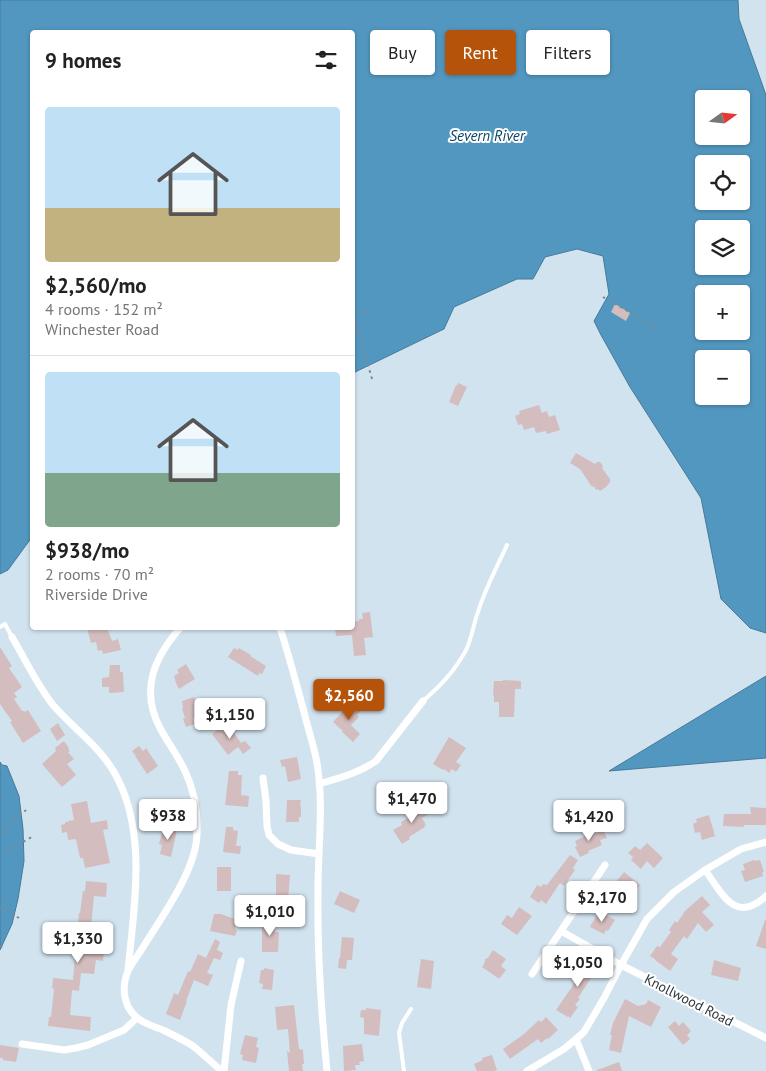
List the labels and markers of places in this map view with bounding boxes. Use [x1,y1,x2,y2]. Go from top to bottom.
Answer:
pin: $2,560 [308,678,390,721]
pin: $1,150 [189,698,271,740]
pin: $1,470 [371,782,453,824]
pin: $938 [138,798,198,841]
pin: $1,420 [548,800,630,842]
pin: $2,170 [561,880,643,923]
pin: $1,010 [229,894,311,937]
pin: $1,330 [37,922,119,964]
pin: $1,050 [537,946,619,988]

